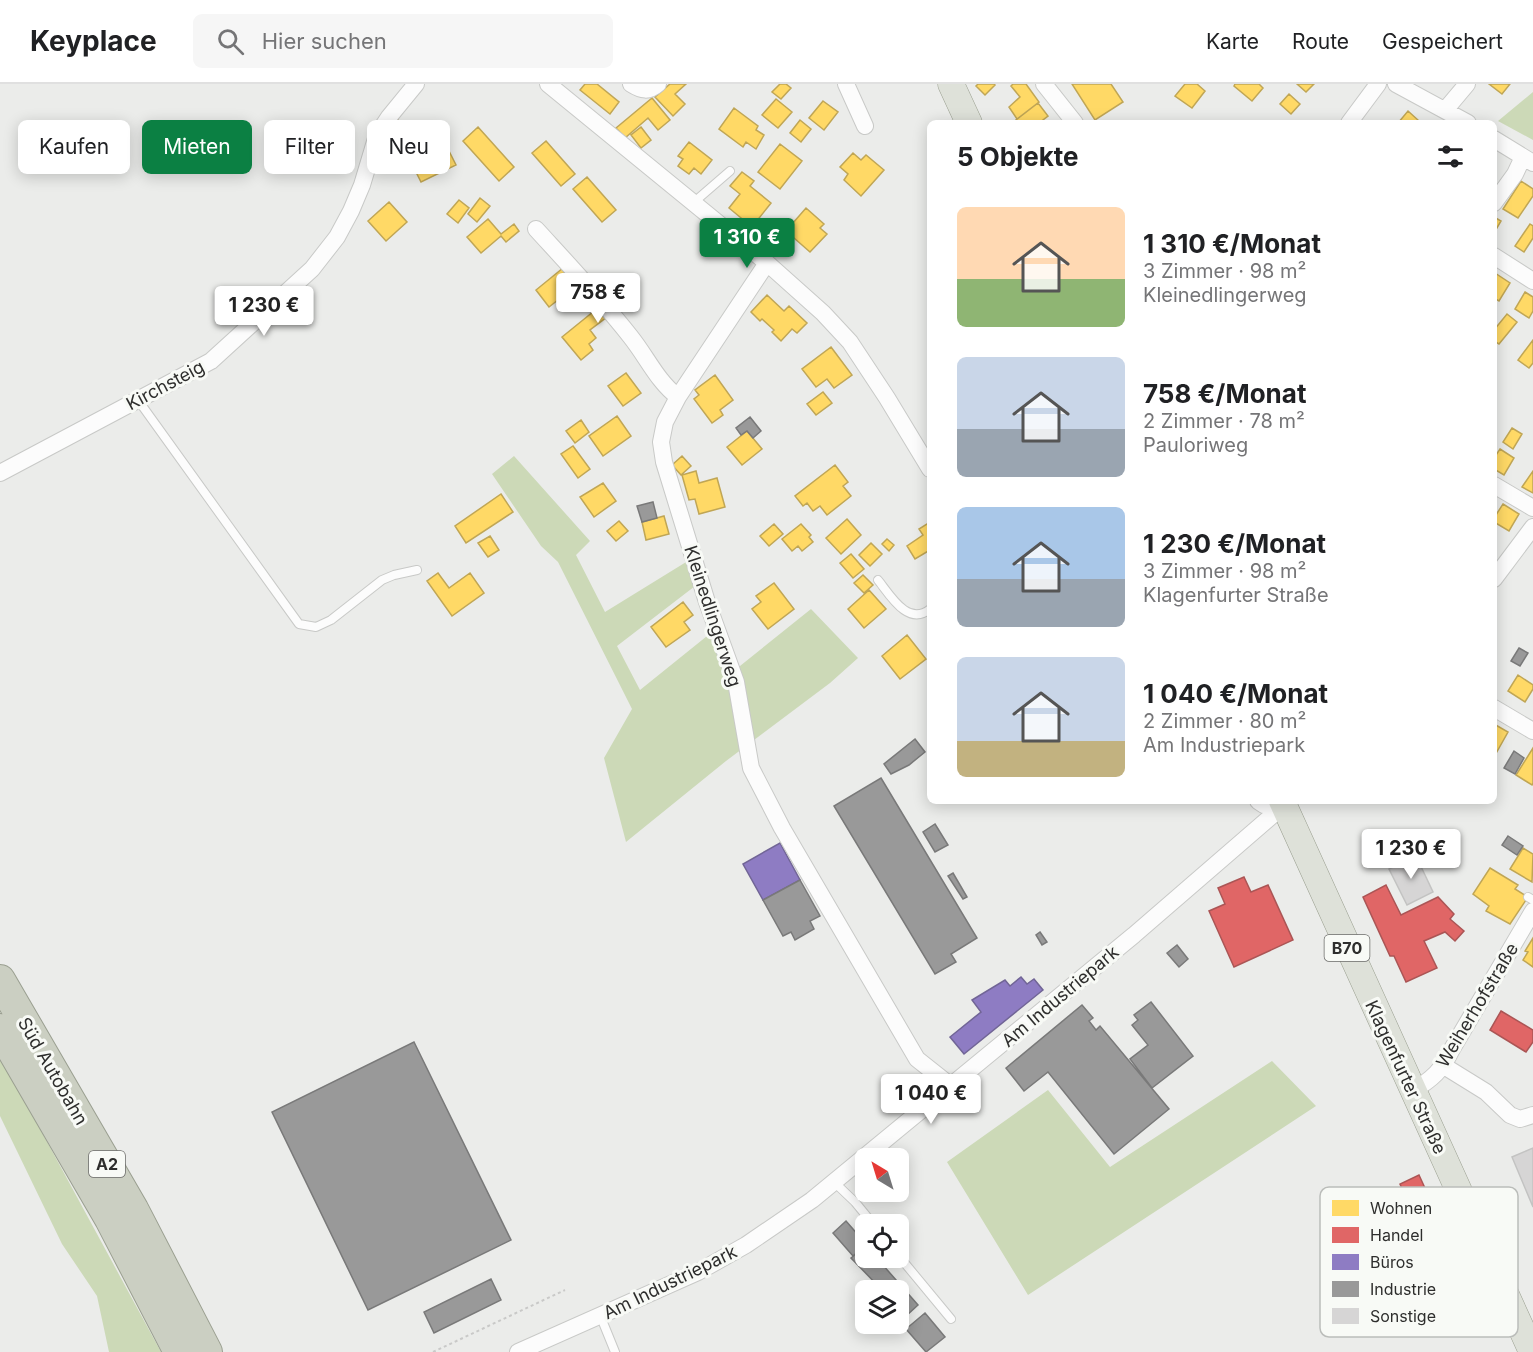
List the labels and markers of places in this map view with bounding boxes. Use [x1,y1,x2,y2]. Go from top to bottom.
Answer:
pin: 1 310 € [692,218,802,269]
pin: 758 € [556,273,640,324]
pin: 1 230 € [209,286,319,337]
pin: 1 230 € [1356,829,1466,880]
pin: 1 040 € [876,1074,986,1125]

